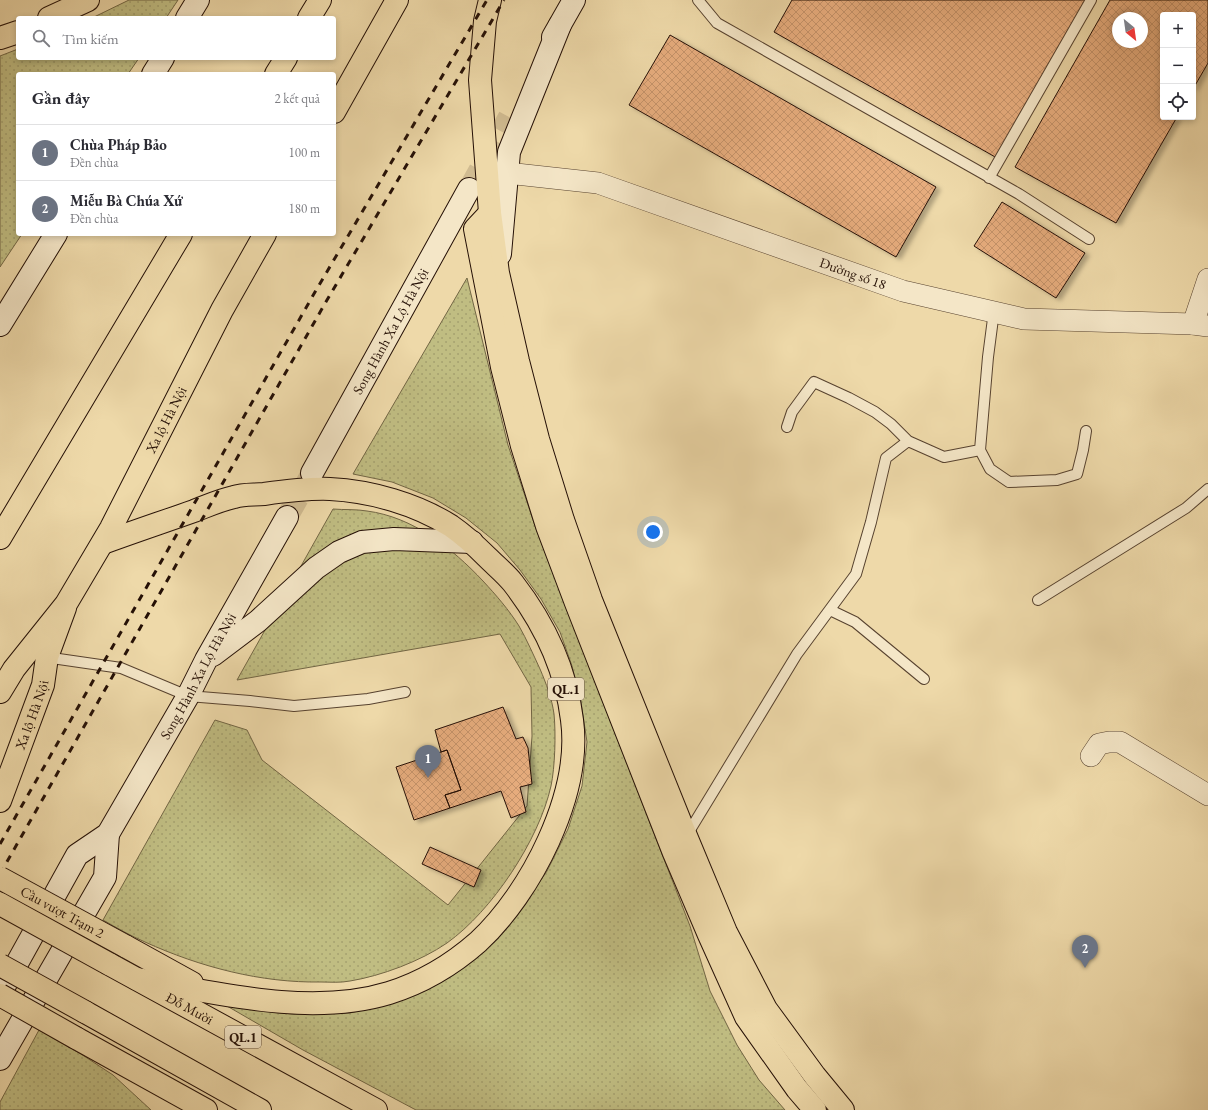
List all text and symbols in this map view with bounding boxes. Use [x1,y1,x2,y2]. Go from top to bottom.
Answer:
north arrow [1112,12,1148,48]
map controls [1160,12,1196,120]
button: + [1160,12,1196,48]
search box [16,16,336,60]
icon: search [30,27,52,49]
text: Tìm kiếm [62,29,119,48]
button: − [1160,48,1196,84]
button: locate [1160,84,1196,120]
text: Gần đây [32,87,90,109]
text: 2 kết quả [274,90,320,107]
text: Chùa Pháp Bảo [70,135,167,154]
text: 1 [42,144,48,161]
text: 100 m [289,144,320,161]
text: Đền chùa [70,154,118,171]
text: Miễu Bà Chúa Xứ [70,191,183,210]
text: 2 [42,200,48,217]
text: 180 m [289,200,320,217]
text: Đền chùa [70,210,118,227]
street label: Đường số 18 [817,253,889,293]
street label: Song Hành Xa Lộ Hà Nội [348,264,433,398]
street label: Xa lộ Hà Nội [141,383,191,457]
your location [643,522,663,542]
street label: Song Hành Xa Lộ Hà Nội [156,609,240,743]
road number: QL.1 [548,678,584,700]
street label: Xa lộ Hà Nội [11,679,53,753]
pin: 1 [415,745,441,778]
street label: Cầu vượt Trạm 2 [17,882,108,942]
pin: 2 [1072,935,1098,968]
street label: Đỗ Mười [163,988,217,1029]
road number: QL.1 [225,1026,261,1048]

